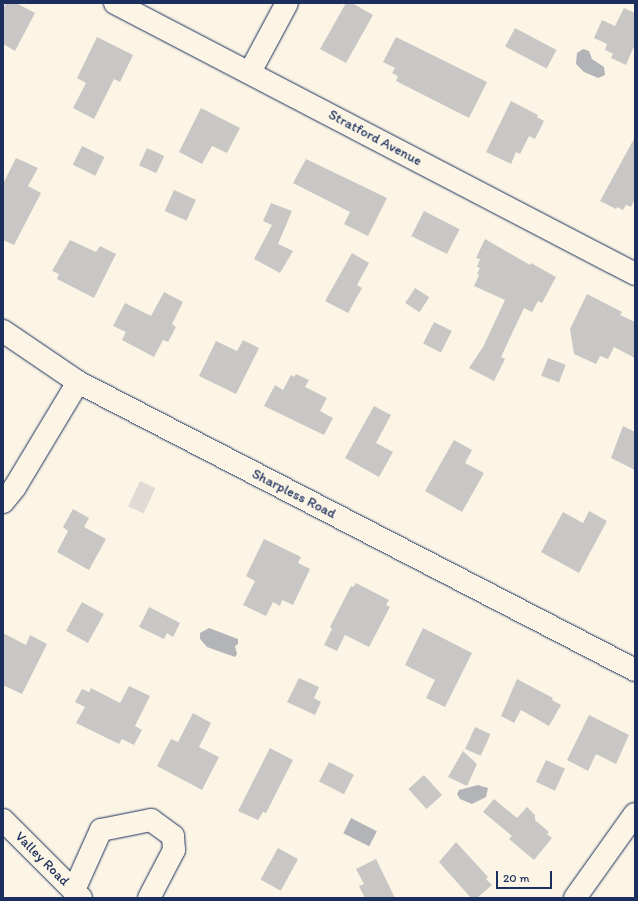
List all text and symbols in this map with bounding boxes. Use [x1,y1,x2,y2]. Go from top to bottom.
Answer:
street label: Stratford Avenue [325,106,425,170]
street label: Sharpless Road [249,466,339,522]
street label: Valley Road [11,828,73,890]
scale bar [498,863,554,889]
text: 20 m [503,871,530,885]

